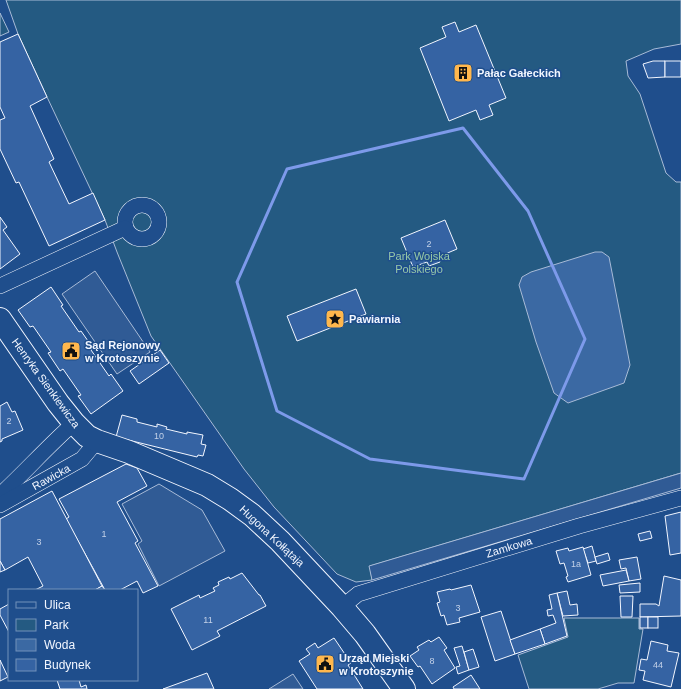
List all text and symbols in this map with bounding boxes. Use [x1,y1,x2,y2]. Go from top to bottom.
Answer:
building icon: Pałac Gałeckich [452,62,474,84]
place label: Pałac Gałeckich [477,67,561,79]
house number: 2 [426,239,432,249]
park label: Park Wojska Polskiego [388,250,451,275]
place icon: Pawiarnia [324,308,346,330]
place label: Pawiarnia [349,313,401,325]
street label: Henryka Sienkiewicza [10,336,83,431]
place label: Sąd Rejonowy w Krotoszynie [84,339,161,364]
public building icon: Sąd Rejonowy w Krotoszynie [60,340,82,362]
house number: 2 [6,416,12,426]
house number: 10 [154,431,164,441]
street label: Rawicka [30,461,73,492]
street label: Hugona Kołłątaja [237,503,307,570]
house number: 1 [101,529,107,539]
street label: Zamkowa [484,534,534,560]
house number: 3 [36,537,42,547]
house number: 1a [571,559,581,569]
legend [8,589,138,681]
text: Ulica [44,598,71,612]
house number: 3 [455,603,461,613]
house number: 11 [203,615,213,625]
text: Park [44,618,70,632]
text: Woda [44,638,75,652]
place label: Urząd Miejski w Krotoszynie [338,652,414,677]
public building icon: Urząd Miejski w Krotoszynie [314,653,336,675]
house number: 8 [429,656,435,666]
text: Budynek [44,658,92,672]
house number: 44 [653,660,663,670]

